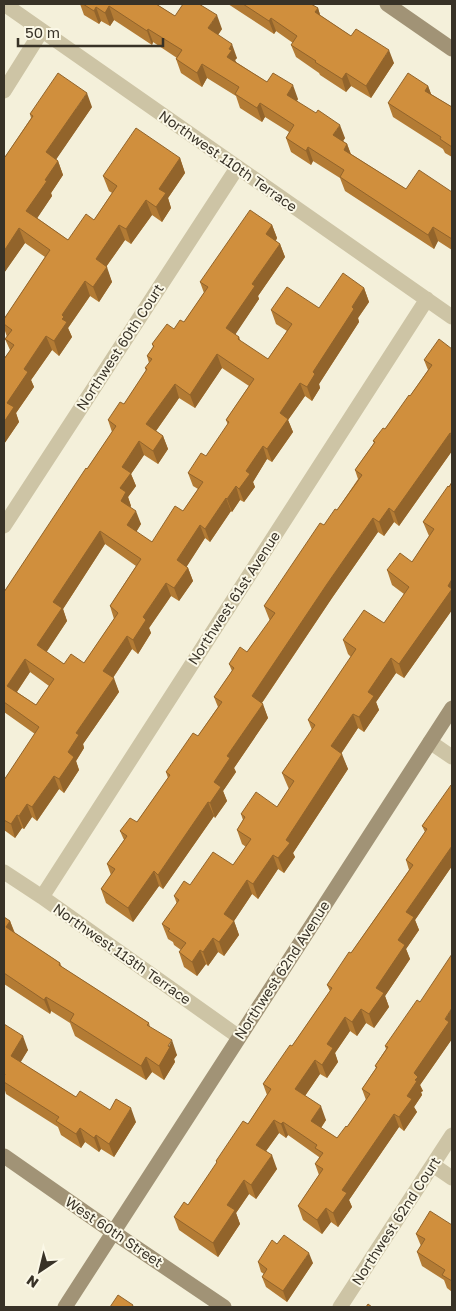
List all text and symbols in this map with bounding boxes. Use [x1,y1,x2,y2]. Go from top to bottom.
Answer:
scale bar [18,15,162,47]
text: 50 m [25,23,60,41]
street label: Northwest 110th Terrace [156,106,301,215]
street label: Northwest 60th Court [72,280,167,413]
street label: Northwest 61st Avenue [184,528,283,668]
street label: Northwest 62nd Avenue [230,897,333,1042]
street label: Northwest 113th Terrace [50,900,194,1008]
street label: Northwest 62nd Court [348,1153,443,1288]
street label: West 60th Street [62,1193,166,1270]
north arrow [15,1246,65,1296]
text: N [23,1272,41,1292]

